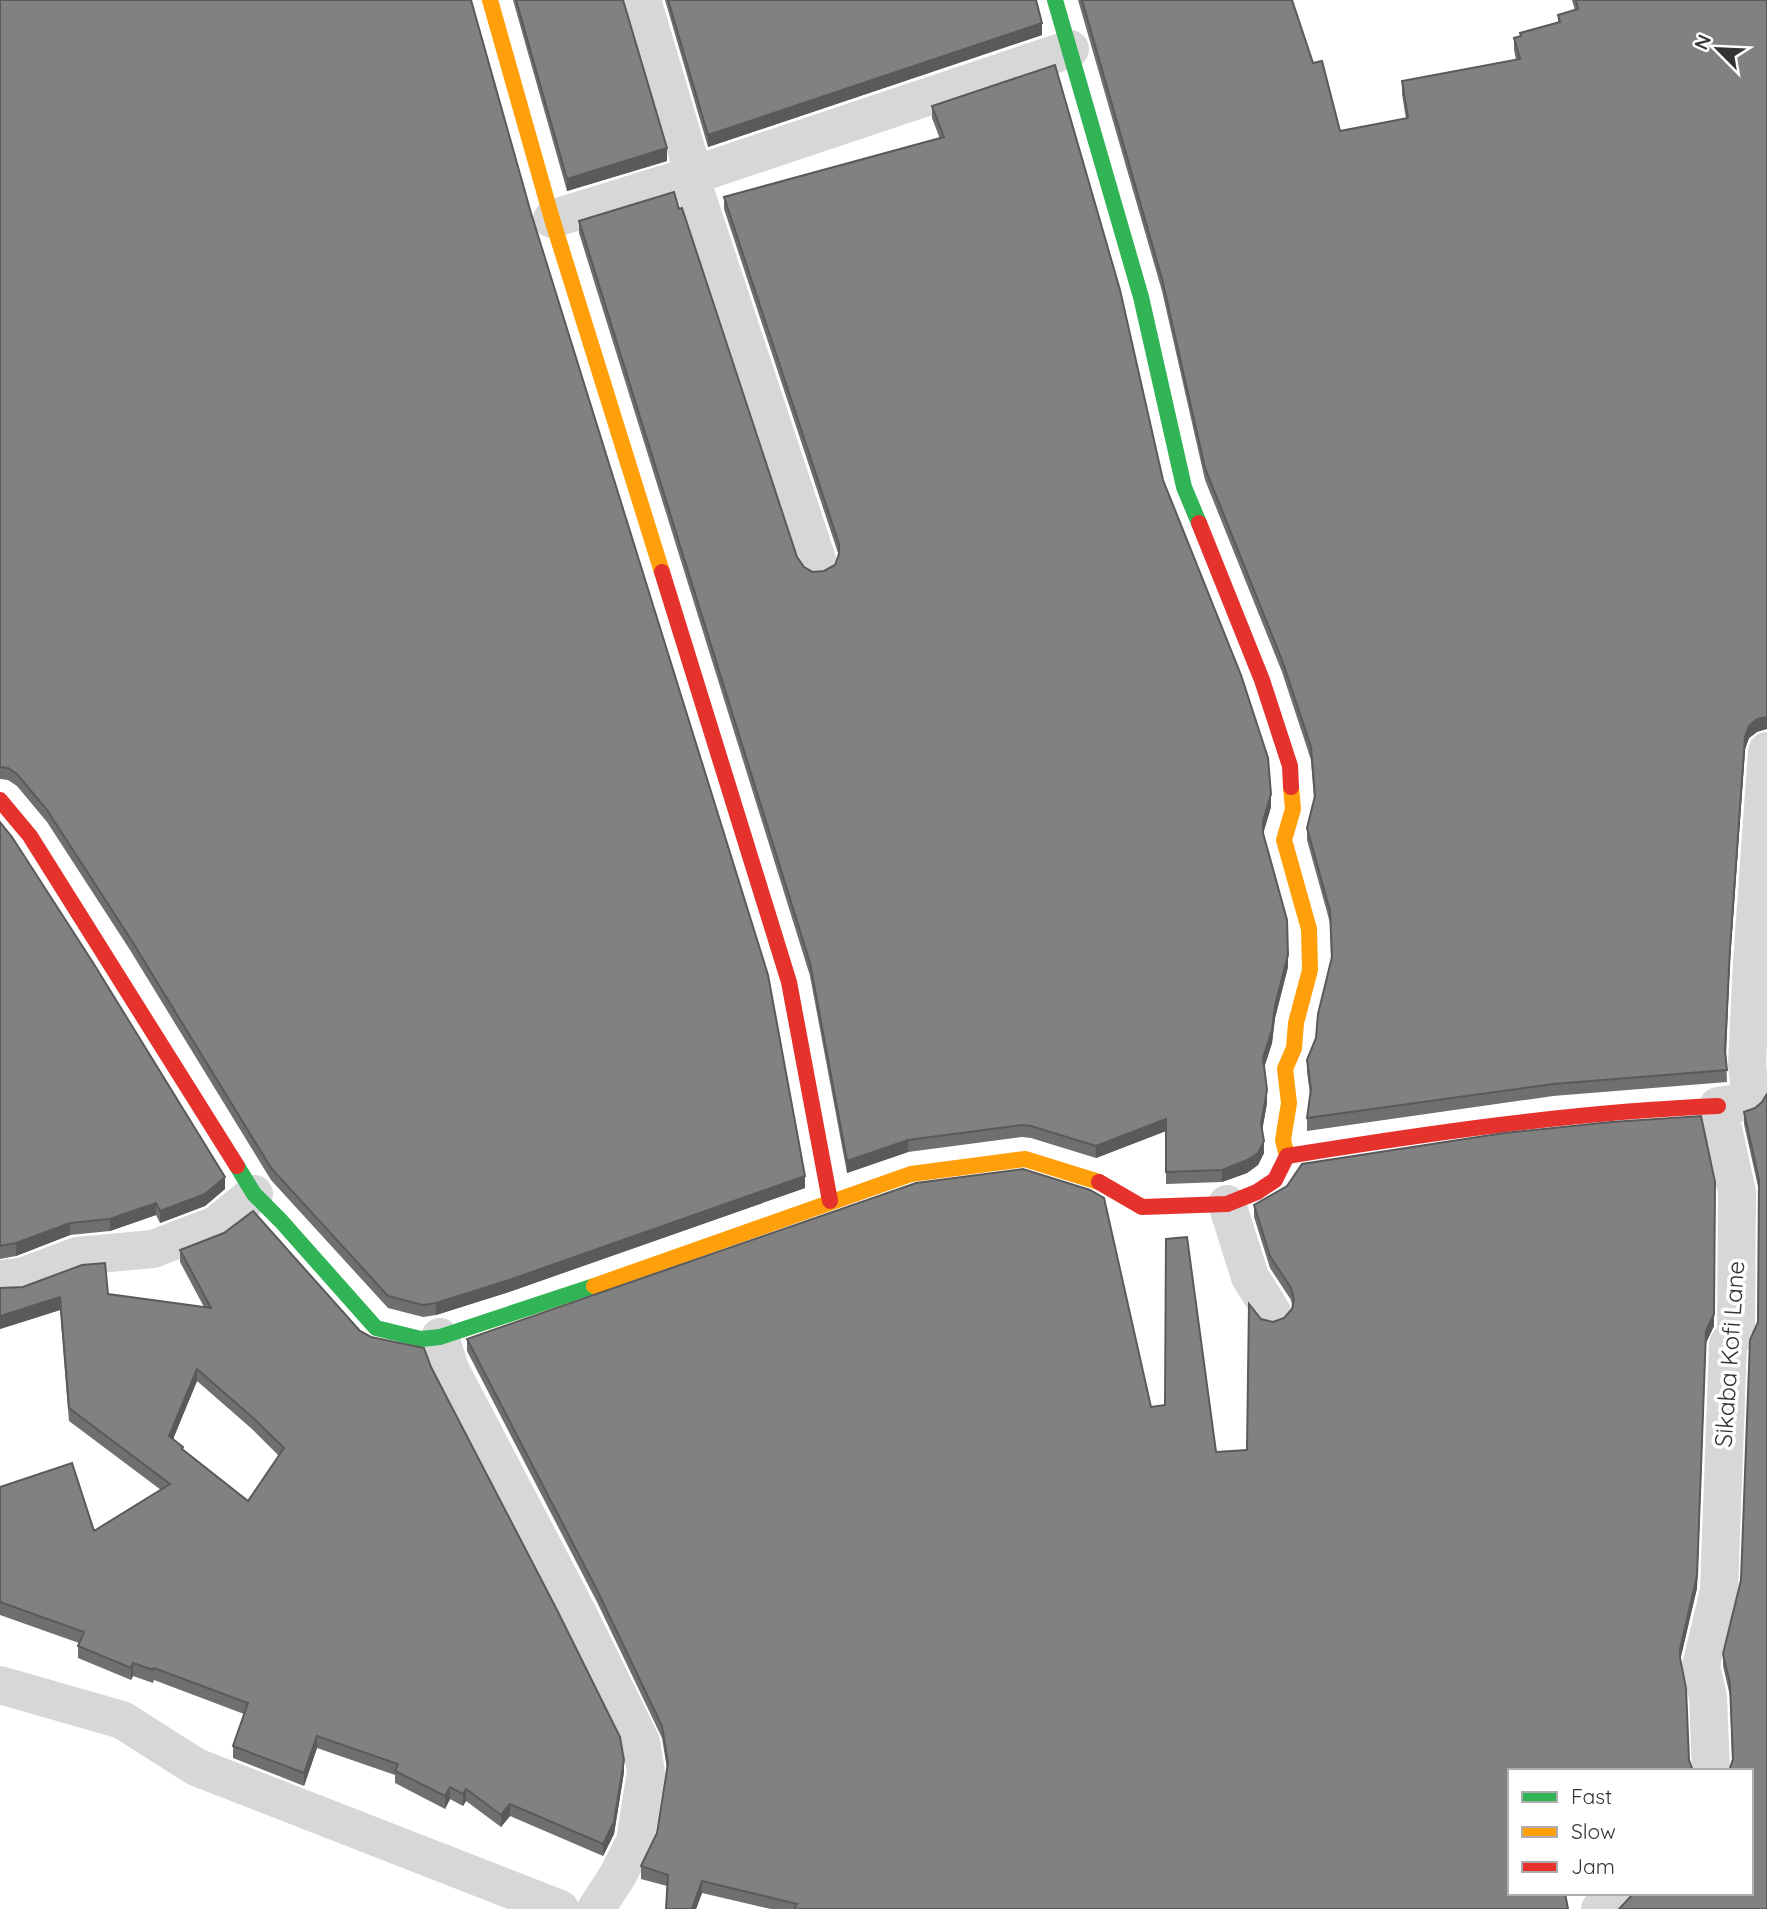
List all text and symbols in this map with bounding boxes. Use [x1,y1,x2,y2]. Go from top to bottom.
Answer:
north arrow [1683,14,1753,84]
text: N [1689,31,1716,53]
street label: Sikaba Kofi Lane [1708,1260,1750,1448]
legend [1508,1769,1753,1895]
text: Fast [1571,1783,1612,1809]
text: Slow [1571,1818,1616,1844]
text: Jam [1571,1853,1615,1879]

